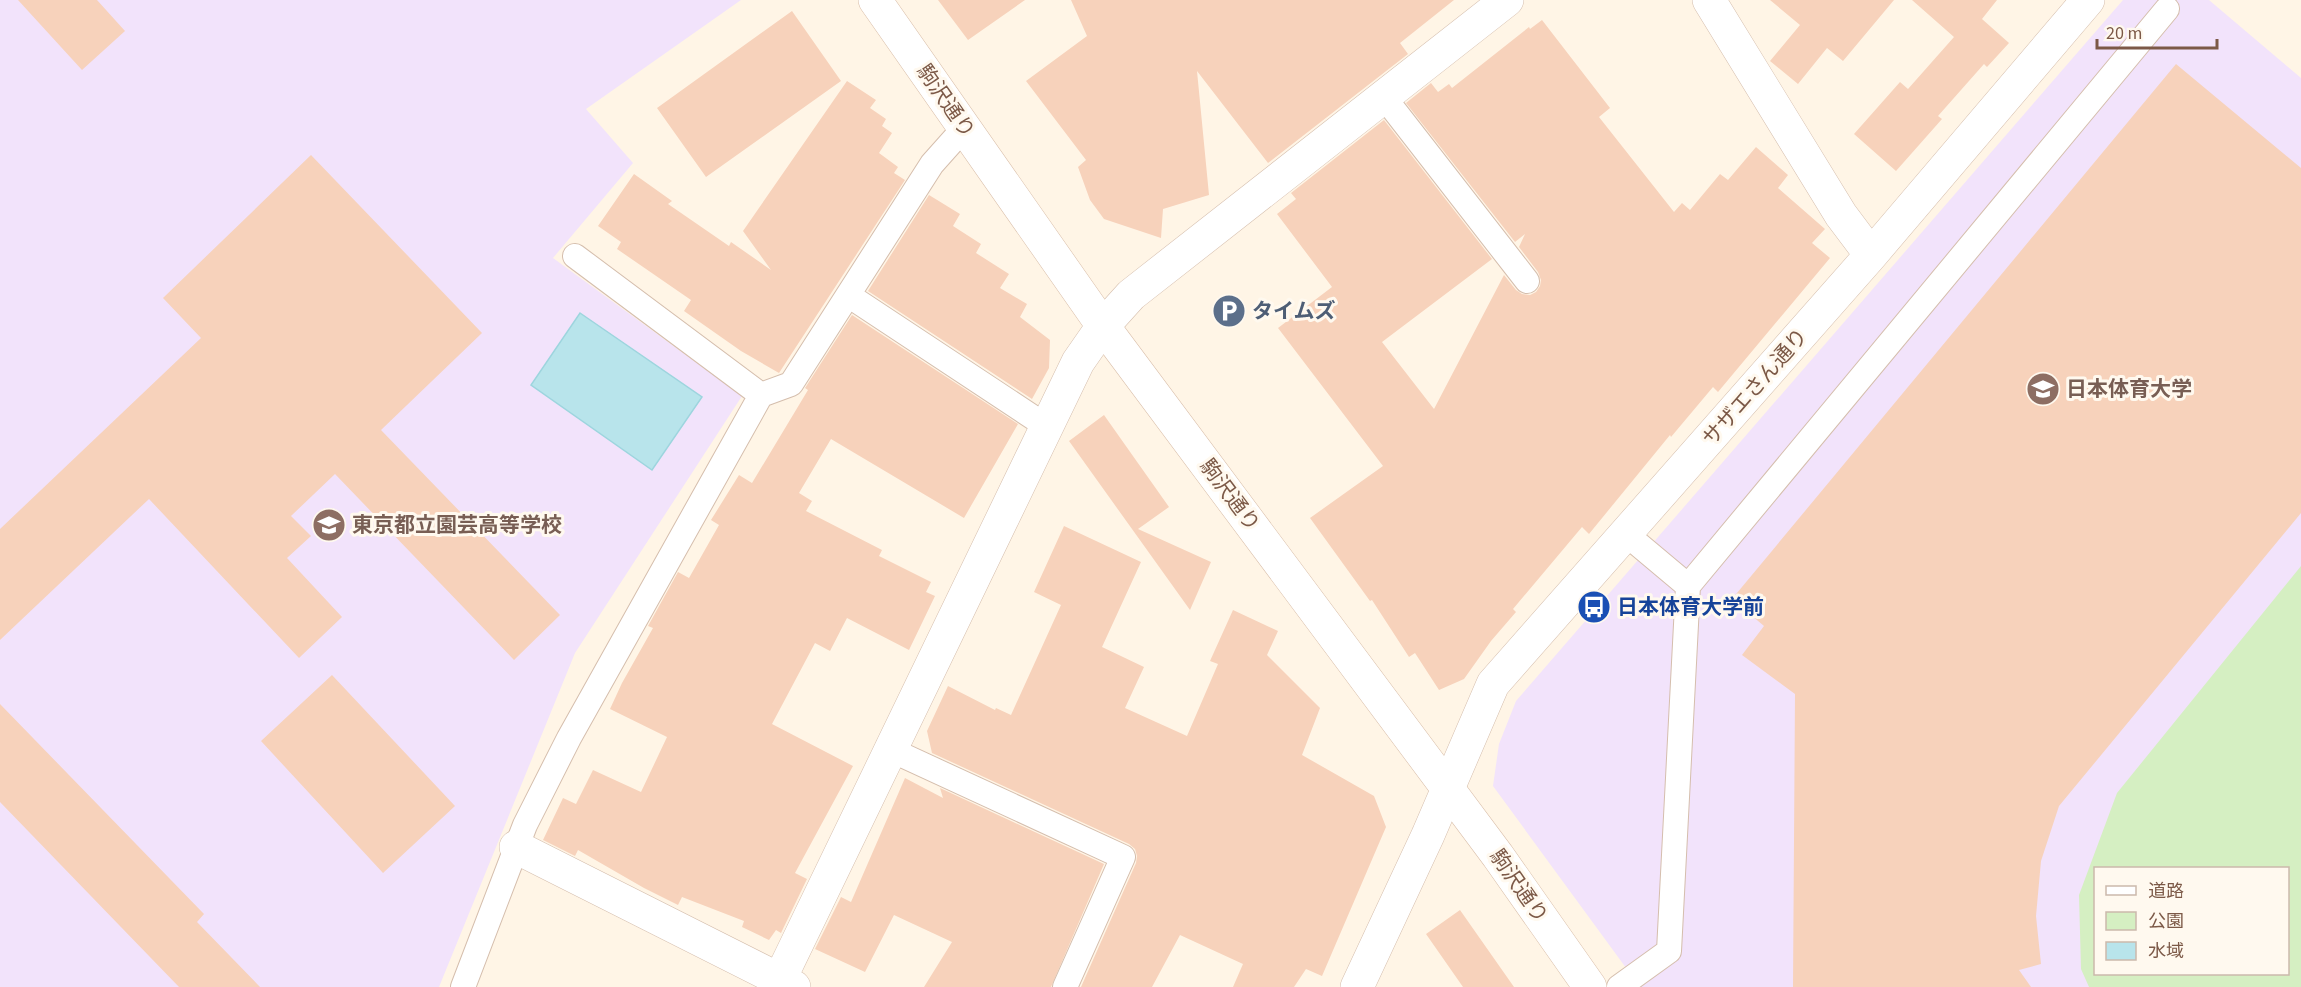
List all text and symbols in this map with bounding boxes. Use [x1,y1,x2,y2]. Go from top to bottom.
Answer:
scale bar [2097,12,2217,50]
text: 20 m [2106,21,2142,46]
street label: 駒沢通り [910,58,982,144]
parking icon: タイムズ [1211,293,1247,329]
place label: タイムズ [1252,296,1336,326]
street label: サザエさん通り [1695,322,1815,452]
school or university icon: 日本体育大学 [2025,371,2061,407]
place label: 日本体育大学 [2066,374,2192,404]
street label: 駒沢通り [1193,452,1267,538]
school or university icon: 東京都立園芸高等学校 [311,507,347,543]
place label: 東京都立園芸高等学校 [352,510,562,540]
bus stop icon: 日本体育大学前 [1576,589,1612,625]
place label: 日本体育大学前 [1617,592,1764,622]
street label: 駒沢通り [1483,843,1555,929]
legend [2094,867,2289,975]
text: 道路 [2148,879,2184,904]
text: 公園 [2148,909,2184,934]
text: 水域 [2148,939,2184,964]

